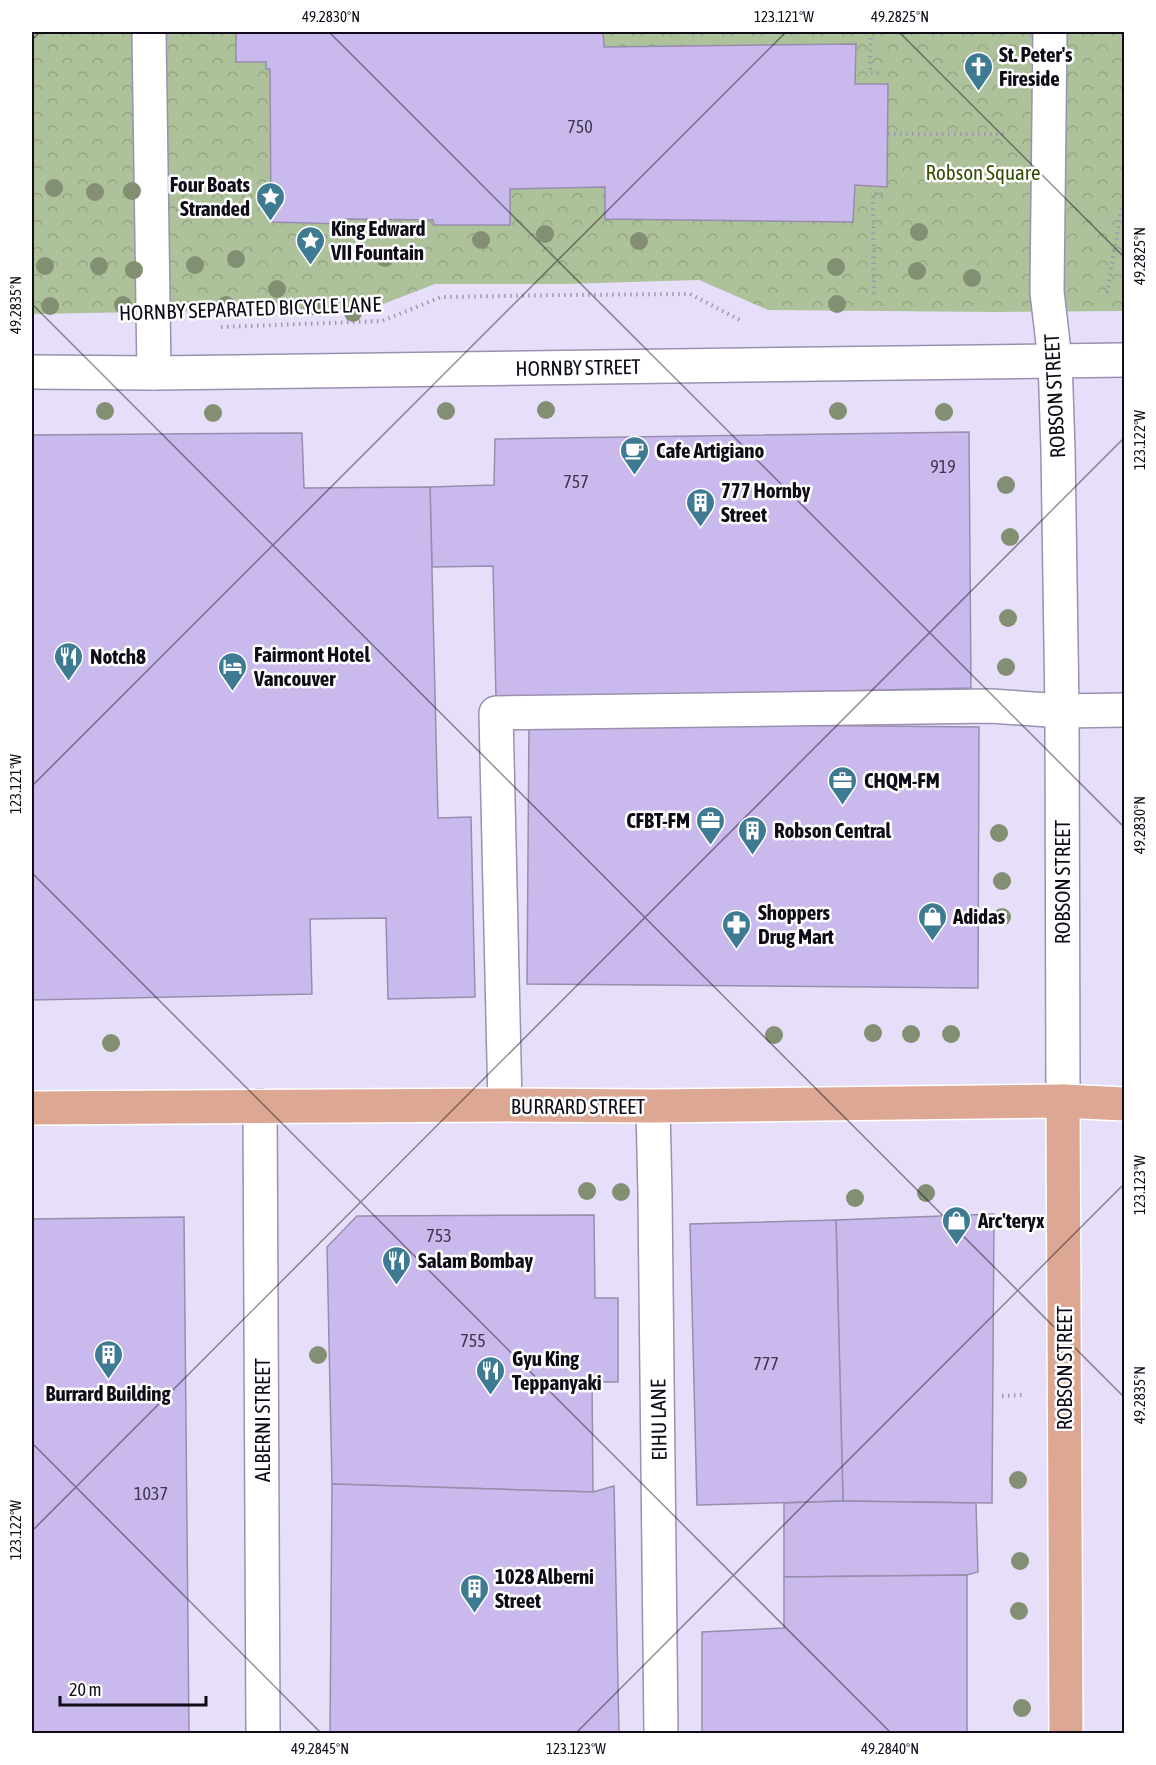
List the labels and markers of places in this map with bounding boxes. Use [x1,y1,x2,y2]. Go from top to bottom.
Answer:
place label: St. Peter's Fireside [999,42,1073,90]
church icon: St. Peter's Fireside [962,50,994,92]
place label: Four Boats Stranded [170,172,251,220]
place icon: Four Boats Stranded [255,180,287,222]
place label: King Edward VII Fountain [330,216,425,264]
place icon: King Edward VII Fountain [294,224,326,266]
cafe icon: Cafe Artigiano [619,434,651,476]
place label: Cafe Artigiano [656,438,764,462]
place label: 777 Hornby Street [721,478,811,526]
building icon: 777 Hornby Street [684,486,716,528]
restaurant icon: Notch8 [53,640,85,682]
place label: Fairmont Hotel Vancouver [253,642,370,690]
place label: Notch8 [90,644,146,668]
hotel icon: Fairmont Hotel Vancouver [217,650,249,692]
office icon: CHQM-FM [827,764,859,806]
place label: CHQM-FM [864,768,940,792]
office icon: CFBT-FM [695,804,727,846]
place label: CFBT-FM [626,808,690,832]
building icon: Robson Central [737,814,769,856]
place label: Robson Central [774,818,891,842]
place label: Shoppers Drug Mart [758,900,834,948]
shop icon: Adidas [916,900,948,942]
place label: Adidas [952,904,1006,928]
pharmacy icon: Shoppers Drug Mart [721,908,753,950]
shop icon: Arc'teryx [941,1204,973,1246]
place label: Arc'teryx [977,1208,1045,1232]
restaurant icon: Salam Bombay [381,1244,413,1286]
place label: Salam Bombay [418,1248,534,1272]
building icon: Burrard Building [92,1338,124,1380]
place label: Gyu King Teppanyaki [512,1346,602,1394]
restaurant icon: Gyu King Teppanyaki [475,1354,507,1396]
place label: Burrard Building [45,1381,172,1405]
place label: 1028 Alberni Street [495,1564,594,1612]
building icon: 1028 Alberni Street [458,1572,490,1614]

